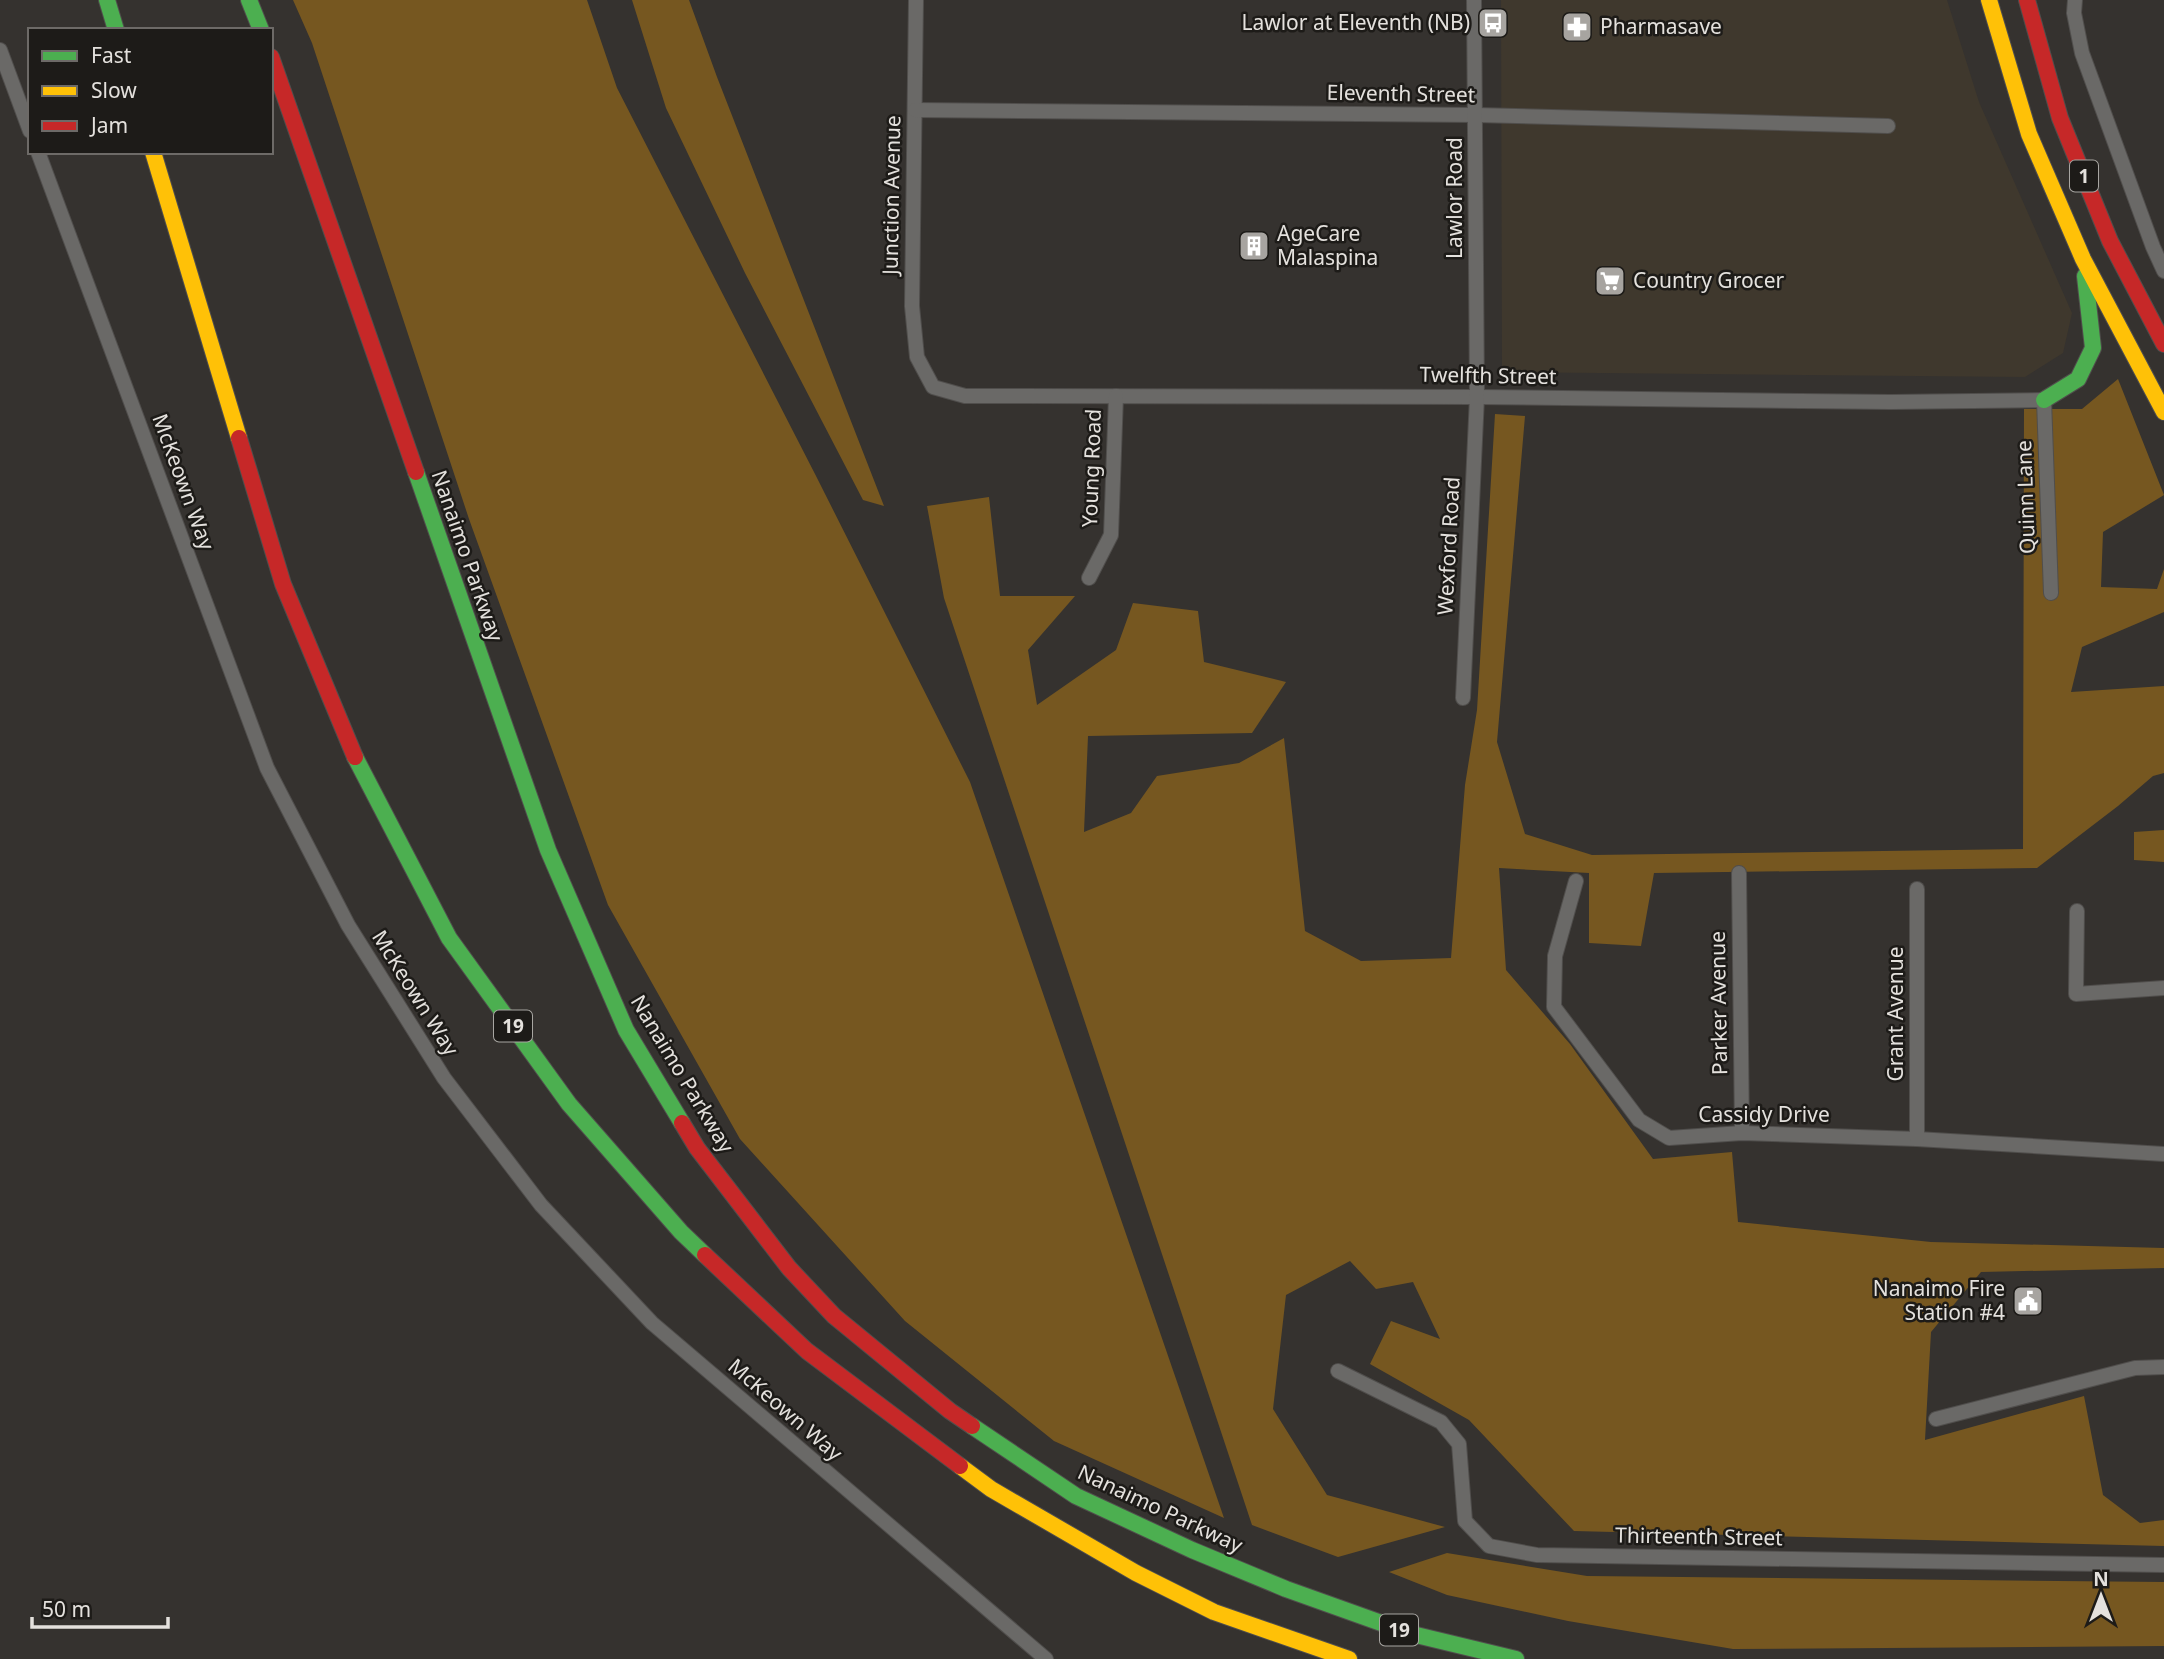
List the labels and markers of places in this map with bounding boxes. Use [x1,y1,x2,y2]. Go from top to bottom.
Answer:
bus stop icon: Lawlor at Eleventh (NB) [1476,6,1510,40]
place label: Lawlor at Eleventh (NB) [1241,8,1470,36]
pharmacy icon: Pharmasave [1560,10,1594,44]
place label: Pharmasave [1600,12,1722,40]
place label: AgeCare Malaspina [1277,219,1378,271]
building icon: AgeCare Malaspina [1237,229,1271,263]
supermarket icon: Country Grocer [1593,264,1627,298]
place label: Country Grocer [1633,266,1785,294]
place label: Nanaimo Fire Station #4 [1873,1274,2005,1326]
public building icon: Nanaimo Fire Station #4 [2011,1284,2045,1318]

